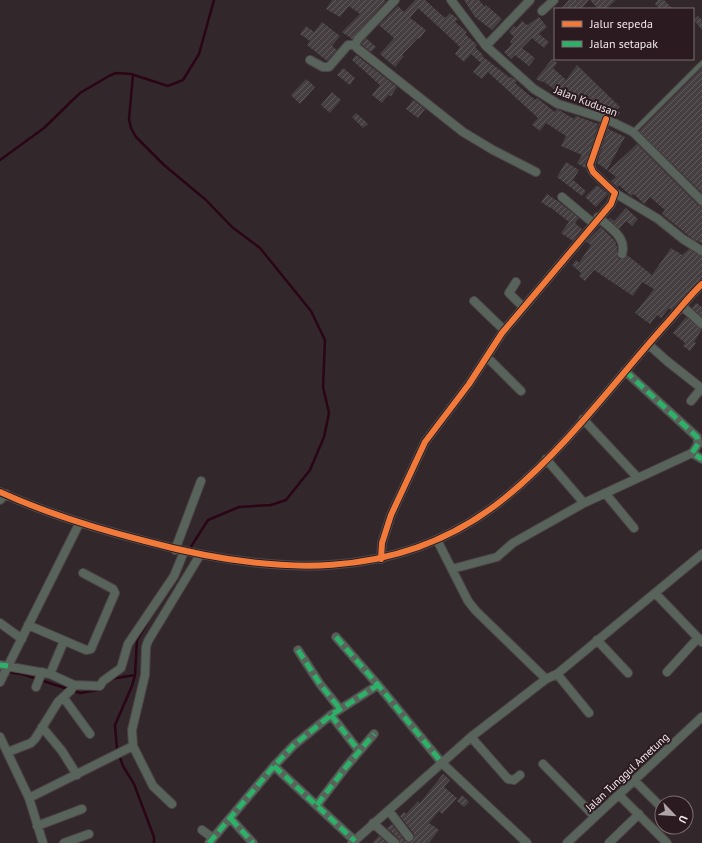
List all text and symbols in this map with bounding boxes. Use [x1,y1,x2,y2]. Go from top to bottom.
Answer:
legend [554,8,694,60]
text: Jalur sepeda [589,16,653,31]
text: Jalan setapak [589,36,658,51]
street label: Jalan Kudusan [551,82,620,119]
street label: Jalan Tunggul Ametung [582,730,672,815]
north arrow [654,795,694,835]
text: U [675,813,691,825]

